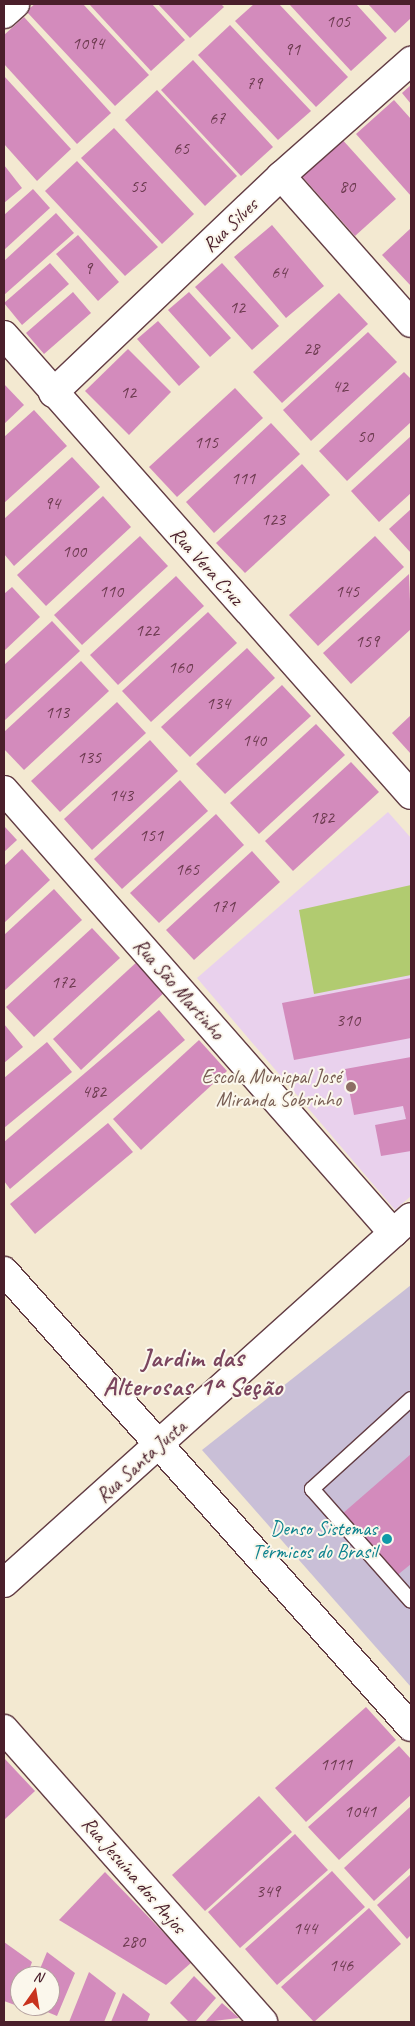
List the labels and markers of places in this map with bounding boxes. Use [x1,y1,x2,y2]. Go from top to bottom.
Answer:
place label: Escola Municpal José Miranda Sobrinho [202,1064,341,1111]
marker: Escola Municpal José Miranda Sobrinho [345,1081,357,1093]
place label: Denso Sistemas Térmicos do Brasil [252,1516,377,1563]
marker: Denso Sistemas Térmicos do Brasil [381,1533,393,1545]

